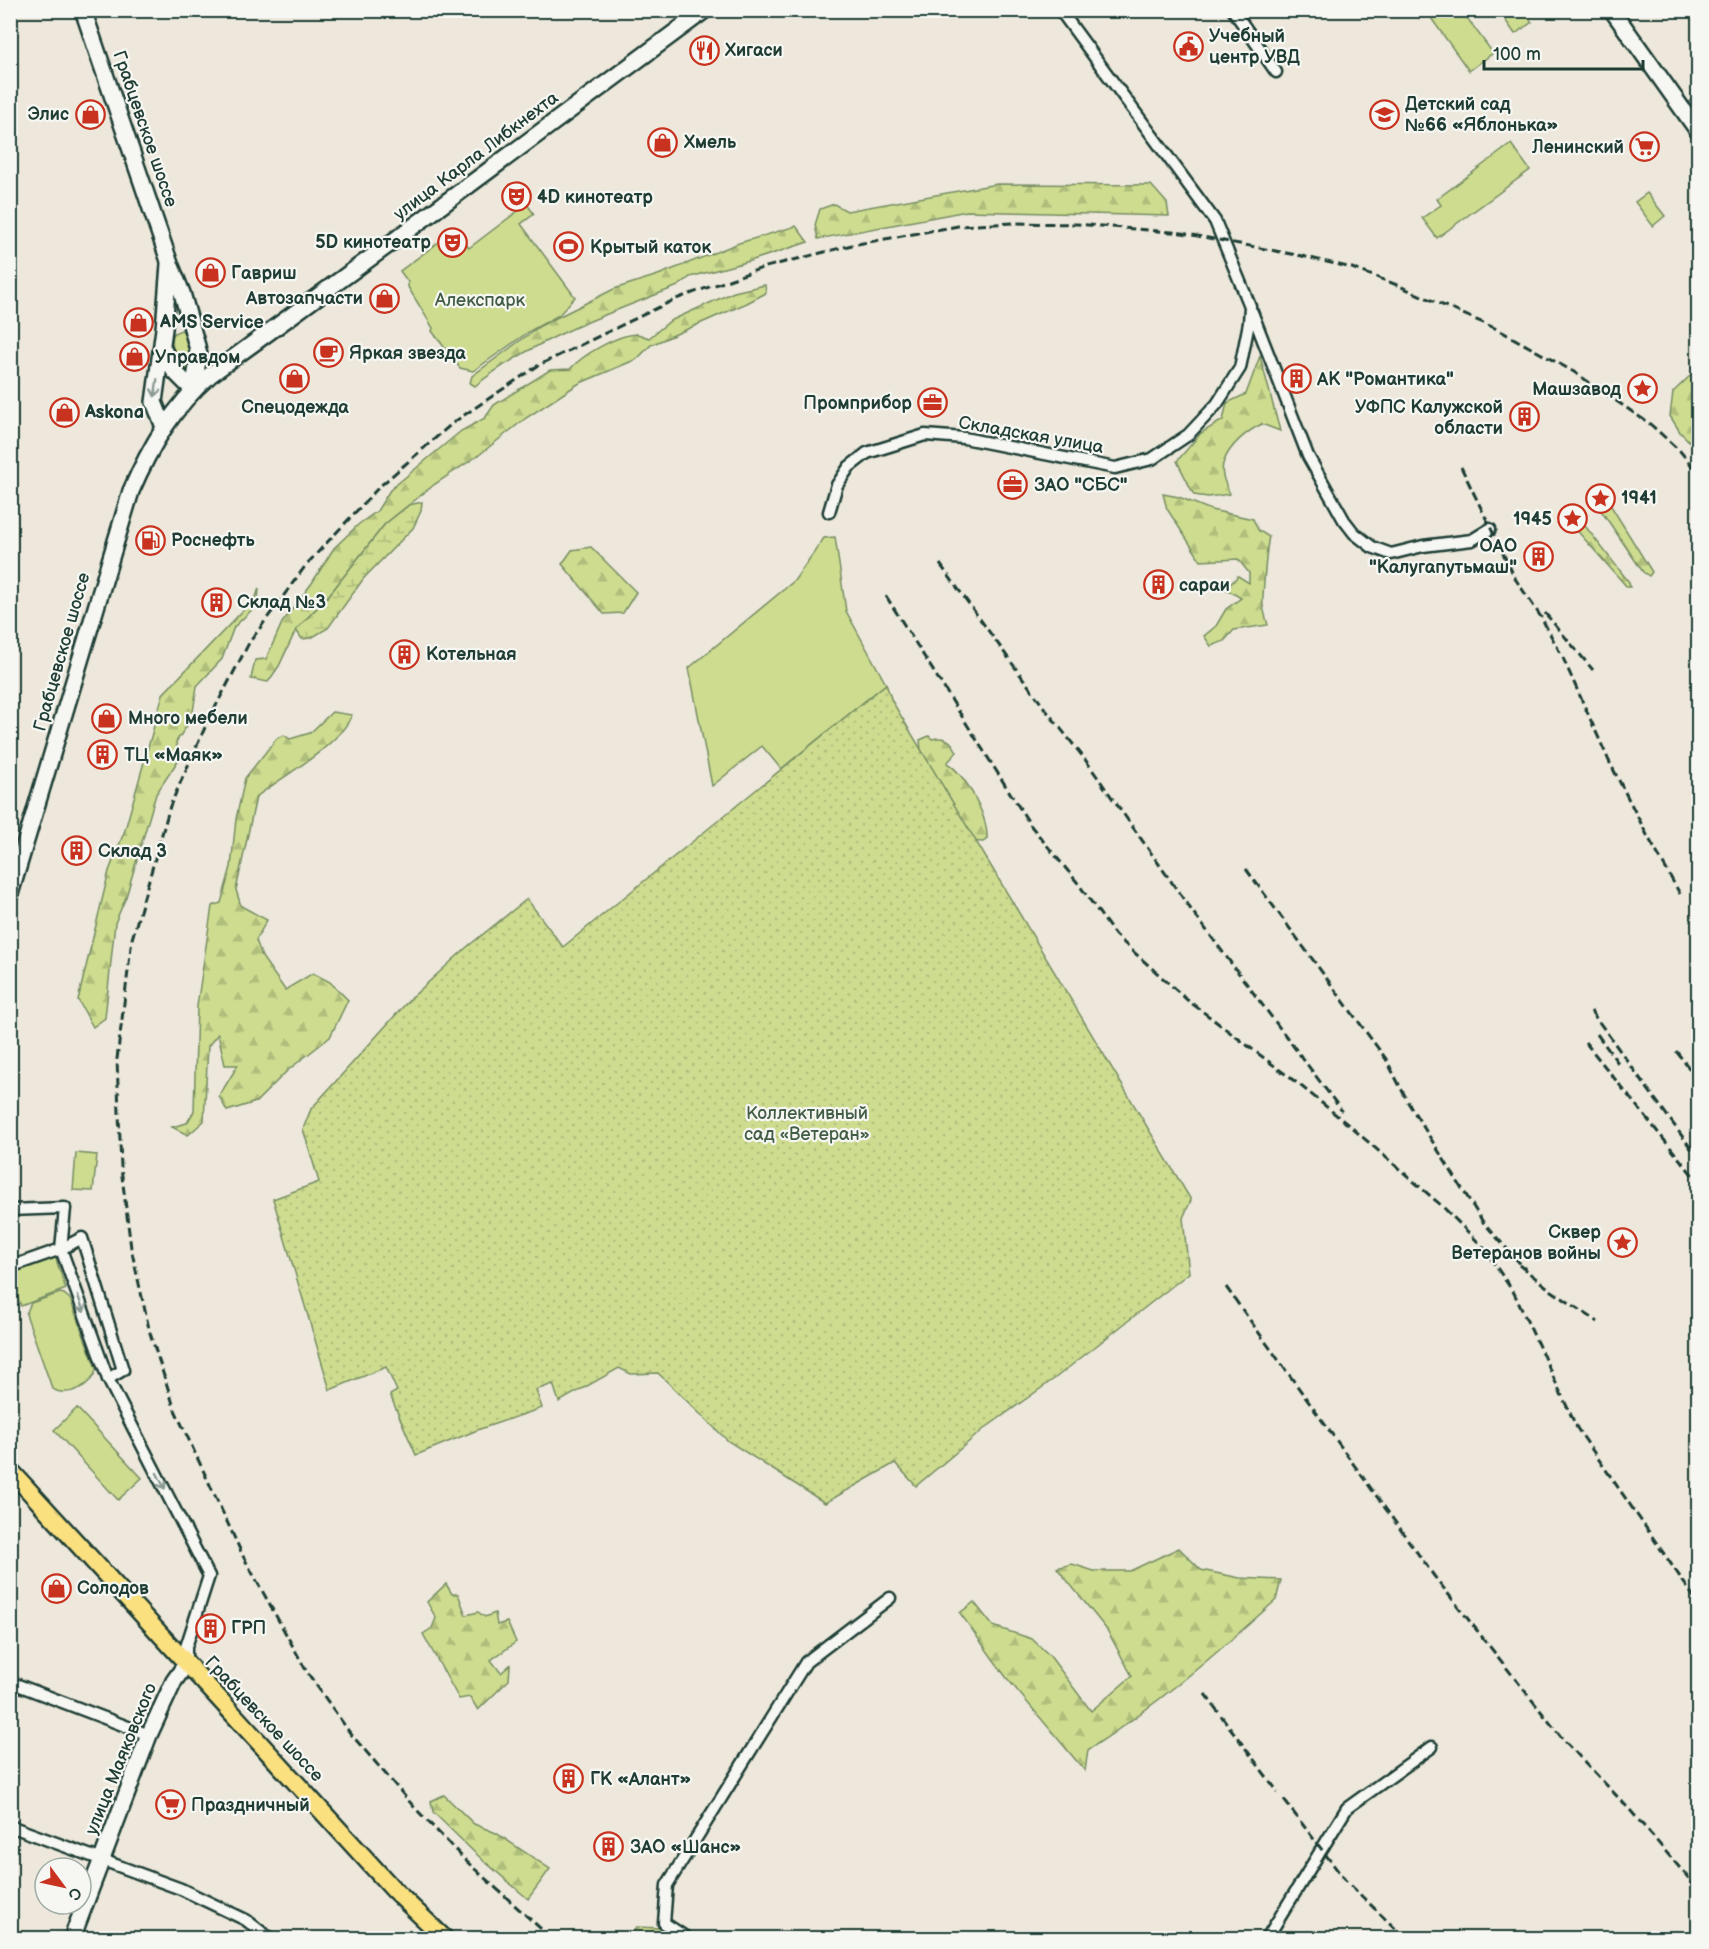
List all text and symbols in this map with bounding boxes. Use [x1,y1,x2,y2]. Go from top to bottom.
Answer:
place label: Учебный центр УВД [1209,26,1300,68]
public building icon: Учебный центр УВД [1172,30,1204,62]
scale bar [1484,33,1643,71]
restaurant icon: Хигаси [688,34,720,66]
place label: Хигаси [724,40,783,61]
text: 100 m [1493,44,1541,65]
street label: Грабцевское шоссе [108,48,182,210]
street label: улица Карла Либкнехта [390,87,563,225]
place label: Детский сад №66 «Яблонька» [1405,94,1558,136]
shop icon: Элис [74,98,106,130]
school or university icon: Детский сад №66 «Яблонька» [1368,98,1400,130]
place label: Элис [28,104,69,125]
shop icon: Хмель [647,126,679,158]
supermarket icon: Ленинский [1629,131,1661,163]
place label: Хмель [683,132,737,153]
place label: Ленинский [1531,137,1624,158]
theatre icon: 4D кинотеатр [500,181,532,213]
place label: 4D кинотеатр [537,187,653,208]
theatre icon: 5D кинотеатр [436,226,468,258]
sports icon: Крытый каток [553,231,585,263]
place label: 5D кинотеатр [315,232,431,253]
place label: Крытый каток [590,237,711,258]
shop icon: Гавриш [194,257,226,289]
place label: Гавриш [231,263,297,284]
shop icon: Автозапчасти [368,282,400,314]
place label: Автозапчасти [245,288,363,309]
park label: Алекспарк [434,290,525,311]
shop icon: AMS Service [123,306,155,338]
place label: AMS Service [159,312,264,333]
cafe icon: Яркая звезда [312,337,344,369]
shop icon: Управдом [118,341,150,373]
place label: Яркая звезда [349,343,466,364]
place label: Управдом [155,347,240,368]
shop icon: Спецодежда [279,362,311,394]
building icon: АК "Романтика" [1280,363,1312,395]
place label: АК "Романтика" [1316,369,1454,390]
place icon: Машзавод [1626,373,1658,405]
one-way arrow [150,377,161,397]
place label: Машзавод [1532,379,1621,400]
office icon: Промприбор [917,387,949,419]
place label: Промприбор [803,393,912,414]
shop icon: Askona [48,396,80,428]
place label: Спецодежда [241,397,349,418]
place label: УФПС Калужской области [1355,397,1503,439]
building icon: УФПС Калужской области [1508,401,1540,433]
place label: Askona [84,402,144,423]
street label: Складская улица [957,412,1106,458]
office icon: ЗАО "СБС" [997,469,1029,501]
place label: ЗАО "СБС" [1034,475,1128,496]
place icon: 1941 [1584,482,1616,514]
place label: 1941 [1621,488,1657,509]
place icon: 1945 [1557,503,1589,535]
place label: 1945 [1513,509,1552,530]
fuel station icon: Роснефть [134,524,166,556]
place label: Роснефть [171,530,255,551]
place label: ОАО "Калугапутьмаш" [1369,536,1517,578]
building icon: ОАО "Калугапутьмаш" [1522,540,1554,572]
building icon: сараи [1142,569,1174,601]
street label: Грабцевское шоссе [29,570,95,734]
place label: сараи [1179,575,1230,596]
building icon: Склад №3 [200,586,232,618]
place label: Склад №3 [237,592,326,613]
building icon: Котельная [389,638,421,670]
place label: Котельная [426,644,517,665]
shop icon: Много мебели [91,702,123,734]
place label: Много мебели [128,708,248,729]
building icon: ТЦ «Маяк» [87,739,119,771]
place label: ТЦ «Маяк» [124,745,223,766]
building icon: Склад 3 [61,835,93,867]
place label: Склад 3 [98,841,167,862]
park label: Коллективный сад «Ветеран» [744,1103,870,1145]
place label: Сквер Ветеранов войны [1451,1222,1601,1264]
place icon: Сквер Ветеранов войны [1606,1226,1638,1258]
one-way arrow [77,1294,88,1313]
one-way arrow [156,1472,167,1490]
shop icon: Солодов [40,1572,72,1604]
place label: Солодов [77,1578,149,1599]
building icon: ГРП [194,1612,226,1644]
place label: ГРП [231,1618,266,1639]
street label: Грабцевское шоссе [200,1652,328,1786]
street label: улица Маяковского [81,1680,161,1838]
building icon: ГК «Алант» [553,1763,585,1795]
place label: ГК «Алант» [590,1769,691,1790]
supermarket icon: Праздничный [154,1789,186,1821]
place label: Праздничный [191,1795,310,1816]
building icon: ЗАО «Шанс» [593,1831,625,1863]
place label: ЗАО «Шанс» [630,1837,741,1858]
north arrow [33,1856,93,1916]
text: С [63,1884,85,1903]

